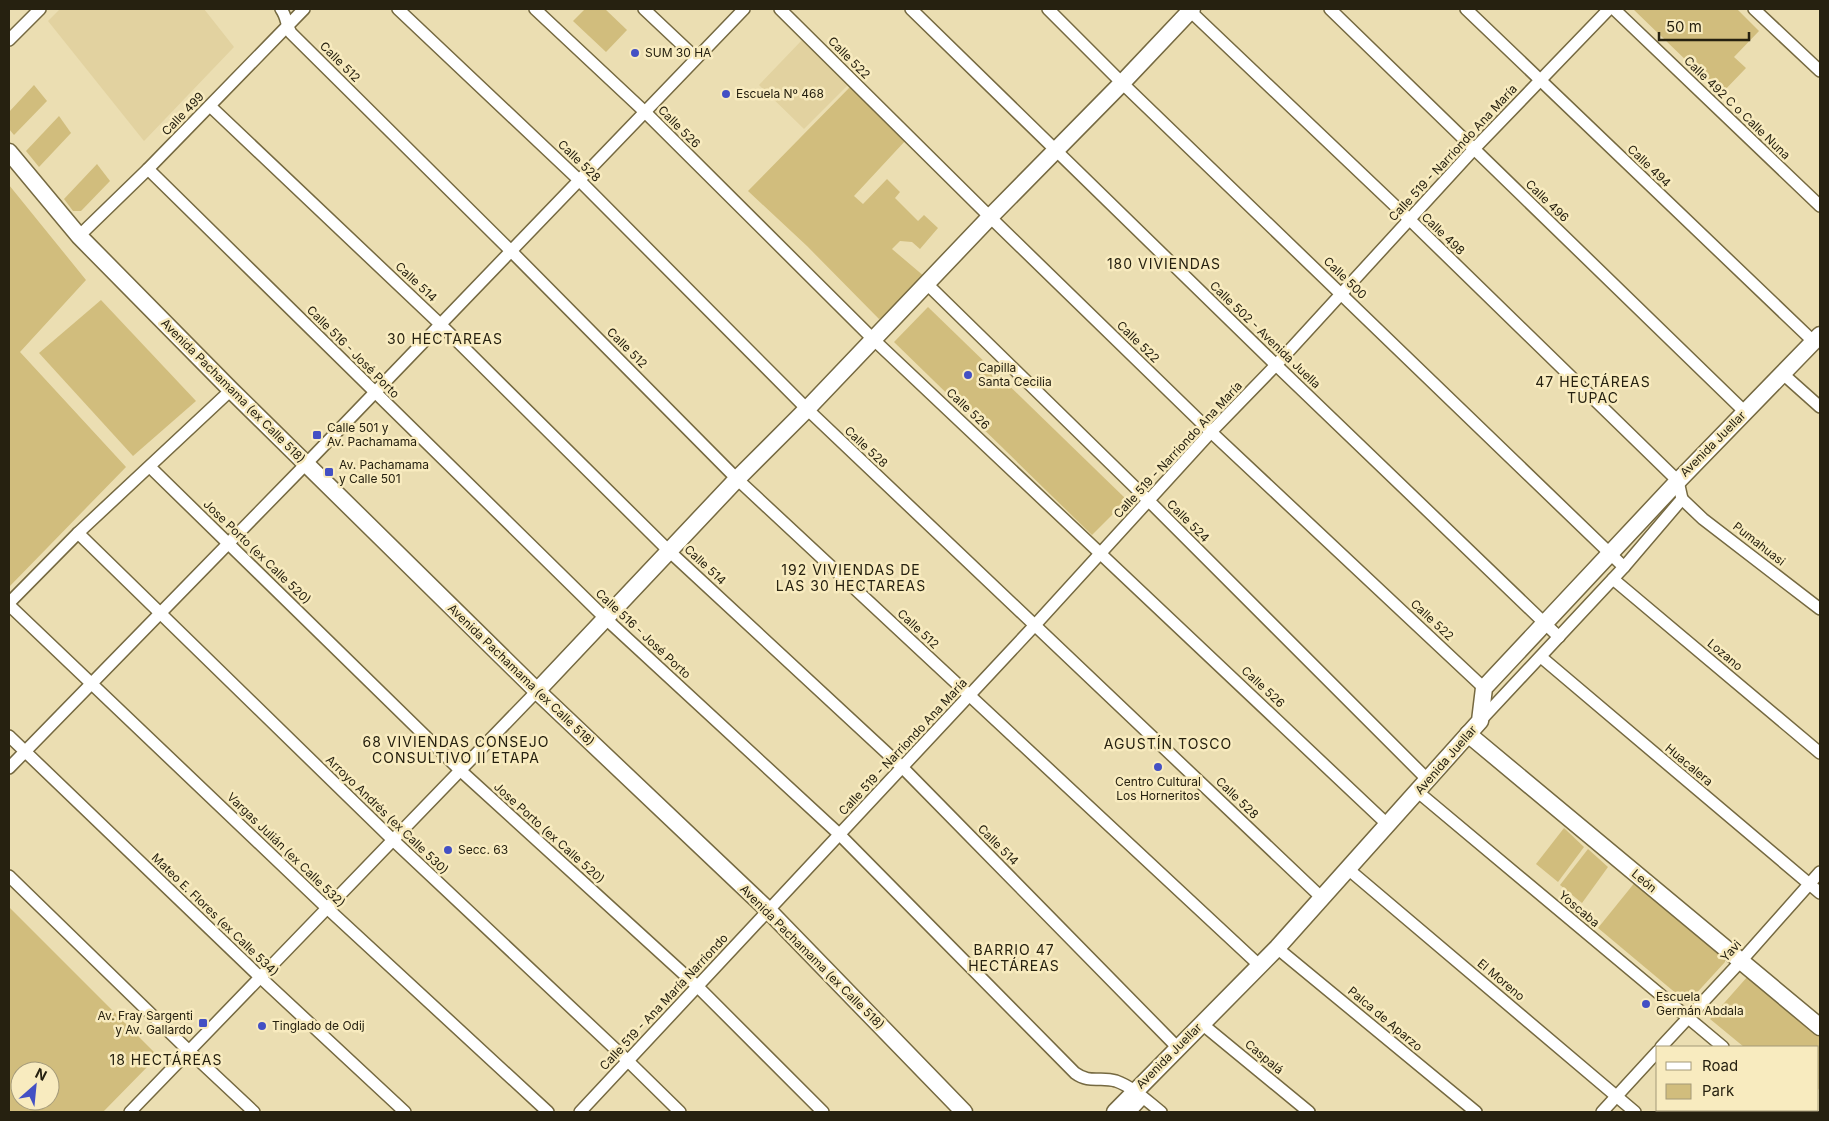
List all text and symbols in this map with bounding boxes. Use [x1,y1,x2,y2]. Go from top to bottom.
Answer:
scale bar [1659,10,1749,42]
text: 50 m [1666,17,1702,36]
street label: Calle 522 [825,33,874,82]
street label: Calle 512 [317,38,364,85]
place label: SUM 30 HA [645,45,711,60]
marker: SUM 30 HA [629,47,641,59]
street label: Calle 492 C o Calle Nuna [1681,53,1794,162]
street label: Calle 519 - Narriondo Ana María [1385,81,1520,224]
place label: Escuela Nº 468 [736,86,824,101]
marker: Escuela Nº 468 [720,88,732,100]
street label: Calle 499 [158,89,207,138]
street label: Calle 526 [655,102,704,151]
street label: Calle 528 [555,137,604,185]
street label: Calle 494 [1624,141,1674,190]
street label: Calle 496 [1523,176,1572,225]
street label: Calle 498 [1419,209,1468,258]
street label: Calle 500 [1321,253,1370,302]
district label: 180 VIVIENDAS [1107,255,1221,272]
street label: Calle 514 [392,259,441,305]
street label: Calle 502 - Avenida Juella [1207,278,1324,391]
street label: Calle 516 - José Porto [304,302,403,401]
street label: Avenida Pachamama (ex Calle 518) [158,315,309,466]
street label: Calle 522 [1114,318,1163,366]
street label: Calle 512 [604,324,651,371]
district label: 30 HECTAREAS [387,330,503,347]
place label: Capilla Santa Cecilia [978,360,1052,389]
marker: Capilla Santa Cecilia [962,369,974,381]
district label: 47 HECTÁREAS TUPAC [1535,373,1651,406]
street label: Calle 519 - Narriondo Ana María [1110,378,1245,521]
street label: Calle 526 [944,385,993,432]
street label: Avenida Juellar [1677,407,1749,480]
place label: Calle 501 y Av. Pachamama [327,420,417,449]
street label: Calle 528 [842,423,891,470]
marker: Calle 501 y Av. Pachamama [311,429,323,441]
place label: Av. Pachamama y Calle 501 [339,457,429,486]
marker: Av. Pachamama y Calle 501 [323,466,335,478]
street label: Jose Porto (ex Calle 520) [200,496,314,607]
street label: Calle 524 [1164,496,1213,545]
street label: Pumahuasi [1730,519,1788,569]
street label: Calle 514 [681,542,730,588]
district label: 192 VIVIENDAS DE LAS 30 HECTAREAS [776,561,926,594]
street label: Calle 516 - José Porto [593,586,694,682]
street label: Calle 522 [1408,596,1457,643]
street label: Avenida Pachamama (ex Calle 518) [445,600,598,749]
street label: Calle 512 [895,606,942,652]
street label: Lozano [1705,636,1746,674]
street label: Calle 526 [1239,663,1288,710]
street label: Calle 519 - Narriondo Ana María [835,675,970,818]
street label: Avenida Juellar [1412,722,1480,797]
district label: 68 VIVIENDAS CONSEJO CONSULTIVO II ETAPA [363,733,549,766]
district label: AGUSTÍN TOSCO [1104,735,1232,752]
street label: Huacalera [1662,740,1716,789]
street label: Arroyo Andrés (ex Calle 530) [323,752,452,877]
marker: Centro Cultural Los Horneritos [1152,761,1164,773]
place label: Centro Cultural Los Horneritos [1115,774,1201,803]
street label: Calle 528 [1213,774,1262,822]
street label: Jose Porto (ex Calle 520) [491,779,608,886]
street label: Vargas Julián (ex Calle 532) [224,789,349,910]
street label: Calle 514 [975,821,1022,868]
place label: Secc. 63 [458,842,508,857]
marker: Secc. 63 [442,844,454,856]
street label: Mateo E. Flores (ex Calle 534) [149,850,282,979]
street label: León [1629,866,1660,895]
street label: Avenida Pachamama (ex Calle 518) [737,881,888,1032]
street label: Yoscaba [1556,887,1603,930]
street label: Calle 519 - Ana María Narriondo [596,930,731,1073]
street label: Yavi [1717,937,1744,964]
district label: BARRIO 47 HECTÁREAS [968,941,1060,974]
street label: El Moreno [1475,956,1528,1004]
street label: Palca de Aparzo [1345,983,1426,1054]
place label: Escuela Germán Abdala [1656,989,1744,1018]
marker: Escuela Germán Abdala [1640,998,1652,1010]
place label: Av. Fray Sargenti y Av. Gallardo [98,1008,193,1037]
marker: Av. Fray Sargenti y Av. Gallardo [197,1017,209,1029]
place label: Tinglado de Odij [272,1018,365,1033]
street label: Avenida Juellar [1133,1019,1205,1092]
marker: Tinglado de Odij [256,1020,268,1032]
street label: Caspalá [1242,1036,1287,1077]
legend [1656,1046,1819,1111]
district label: 18 HECTÁREAS [110,1051,222,1068]
text: Road [1702,1056,1738,1075]
north arrow [10,1061,60,1111]
text: N [33,1064,50,1084]
text: Park [1702,1081,1735,1100]

